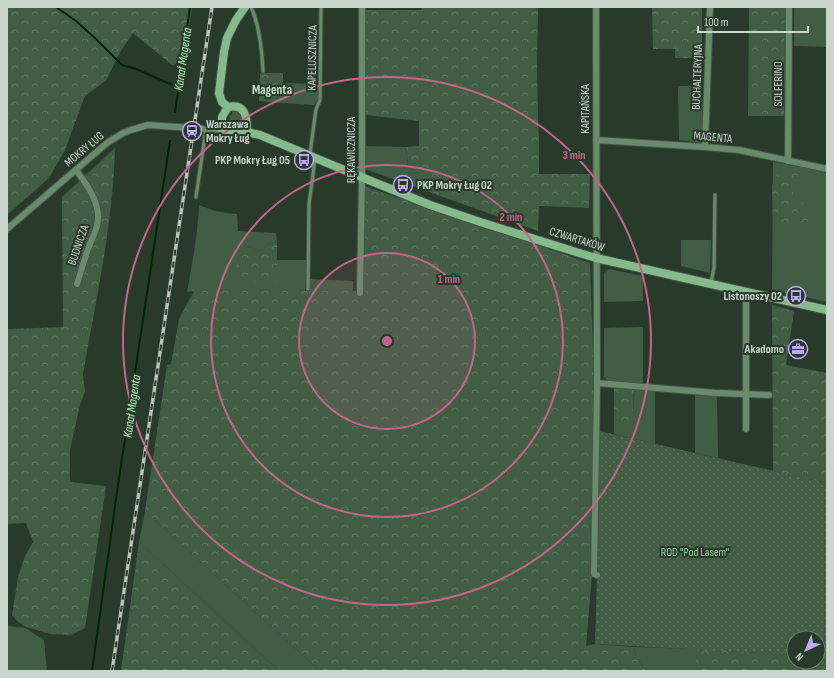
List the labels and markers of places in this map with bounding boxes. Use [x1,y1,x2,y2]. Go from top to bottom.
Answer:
place label: Warszawa Mokry Ług [206,117,250,146]
station icon: Warszawa Mokry Ług [181,120,203,142]
bus stop icon: PKP Mokry Ług 05 [293,149,315,171]
place label: PKP Mokry Ług 05 [215,153,290,168]
bus stop icon: PKP Mokry Ług 02 [392,174,414,196]
place label: PKP Mokry Ług 02 [417,178,492,193]
bus stop icon: Listonoszy 02 [785,285,807,307]
place label: Listonoszy 02 [724,289,782,304]
centre of rings [380,334,394,348]
office icon: Akadomo [787,338,809,360]
place label: Akadomo [744,342,784,357]

